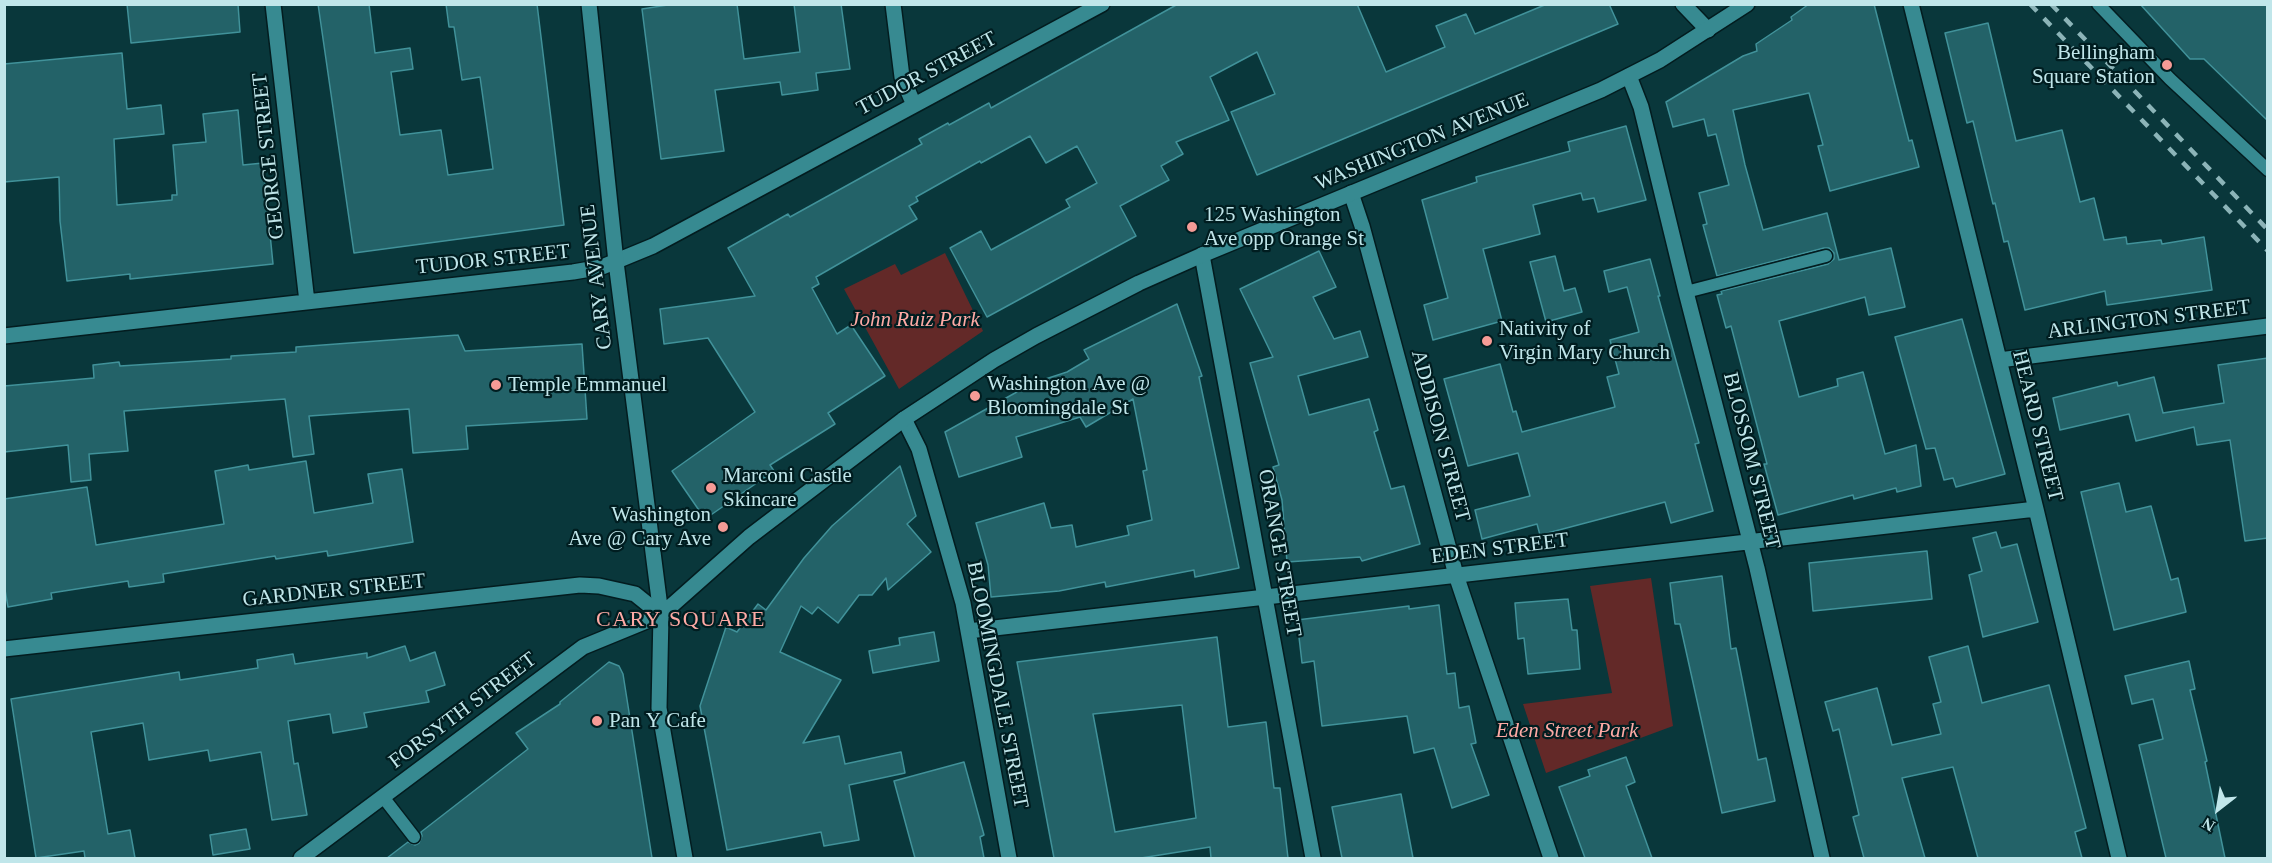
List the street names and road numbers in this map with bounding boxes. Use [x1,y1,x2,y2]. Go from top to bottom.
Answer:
street label: TUDOR STREET [853,27,1001,121]
street label: GEORGE STREET [248,71,290,241]
street label: WASHINGTON AVENUE [1311,88,1533,196]
street label: CARY AVENUE [576,203,618,351]
street label: TUDOR STREET [415,239,571,281]
street label: ARLINGTON STREET [2046,295,2252,345]
street label: ADDISON STREET [1405,347,1475,525]
street label: HEARD STREET [2006,348,2068,504]
street label: BLOSSOM STREET [1717,370,1785,552]
street label: ORANGE STREET [1252,467,1306,639]
street label: EDEN STREET [1430,528,1570,570]
street label: BLOOMINGDALE STREET [961,559,1033,811]
street label: GARDNER STREET [241,569,427,613]
street label: FORSYTH STREET [384,647,542,775]

